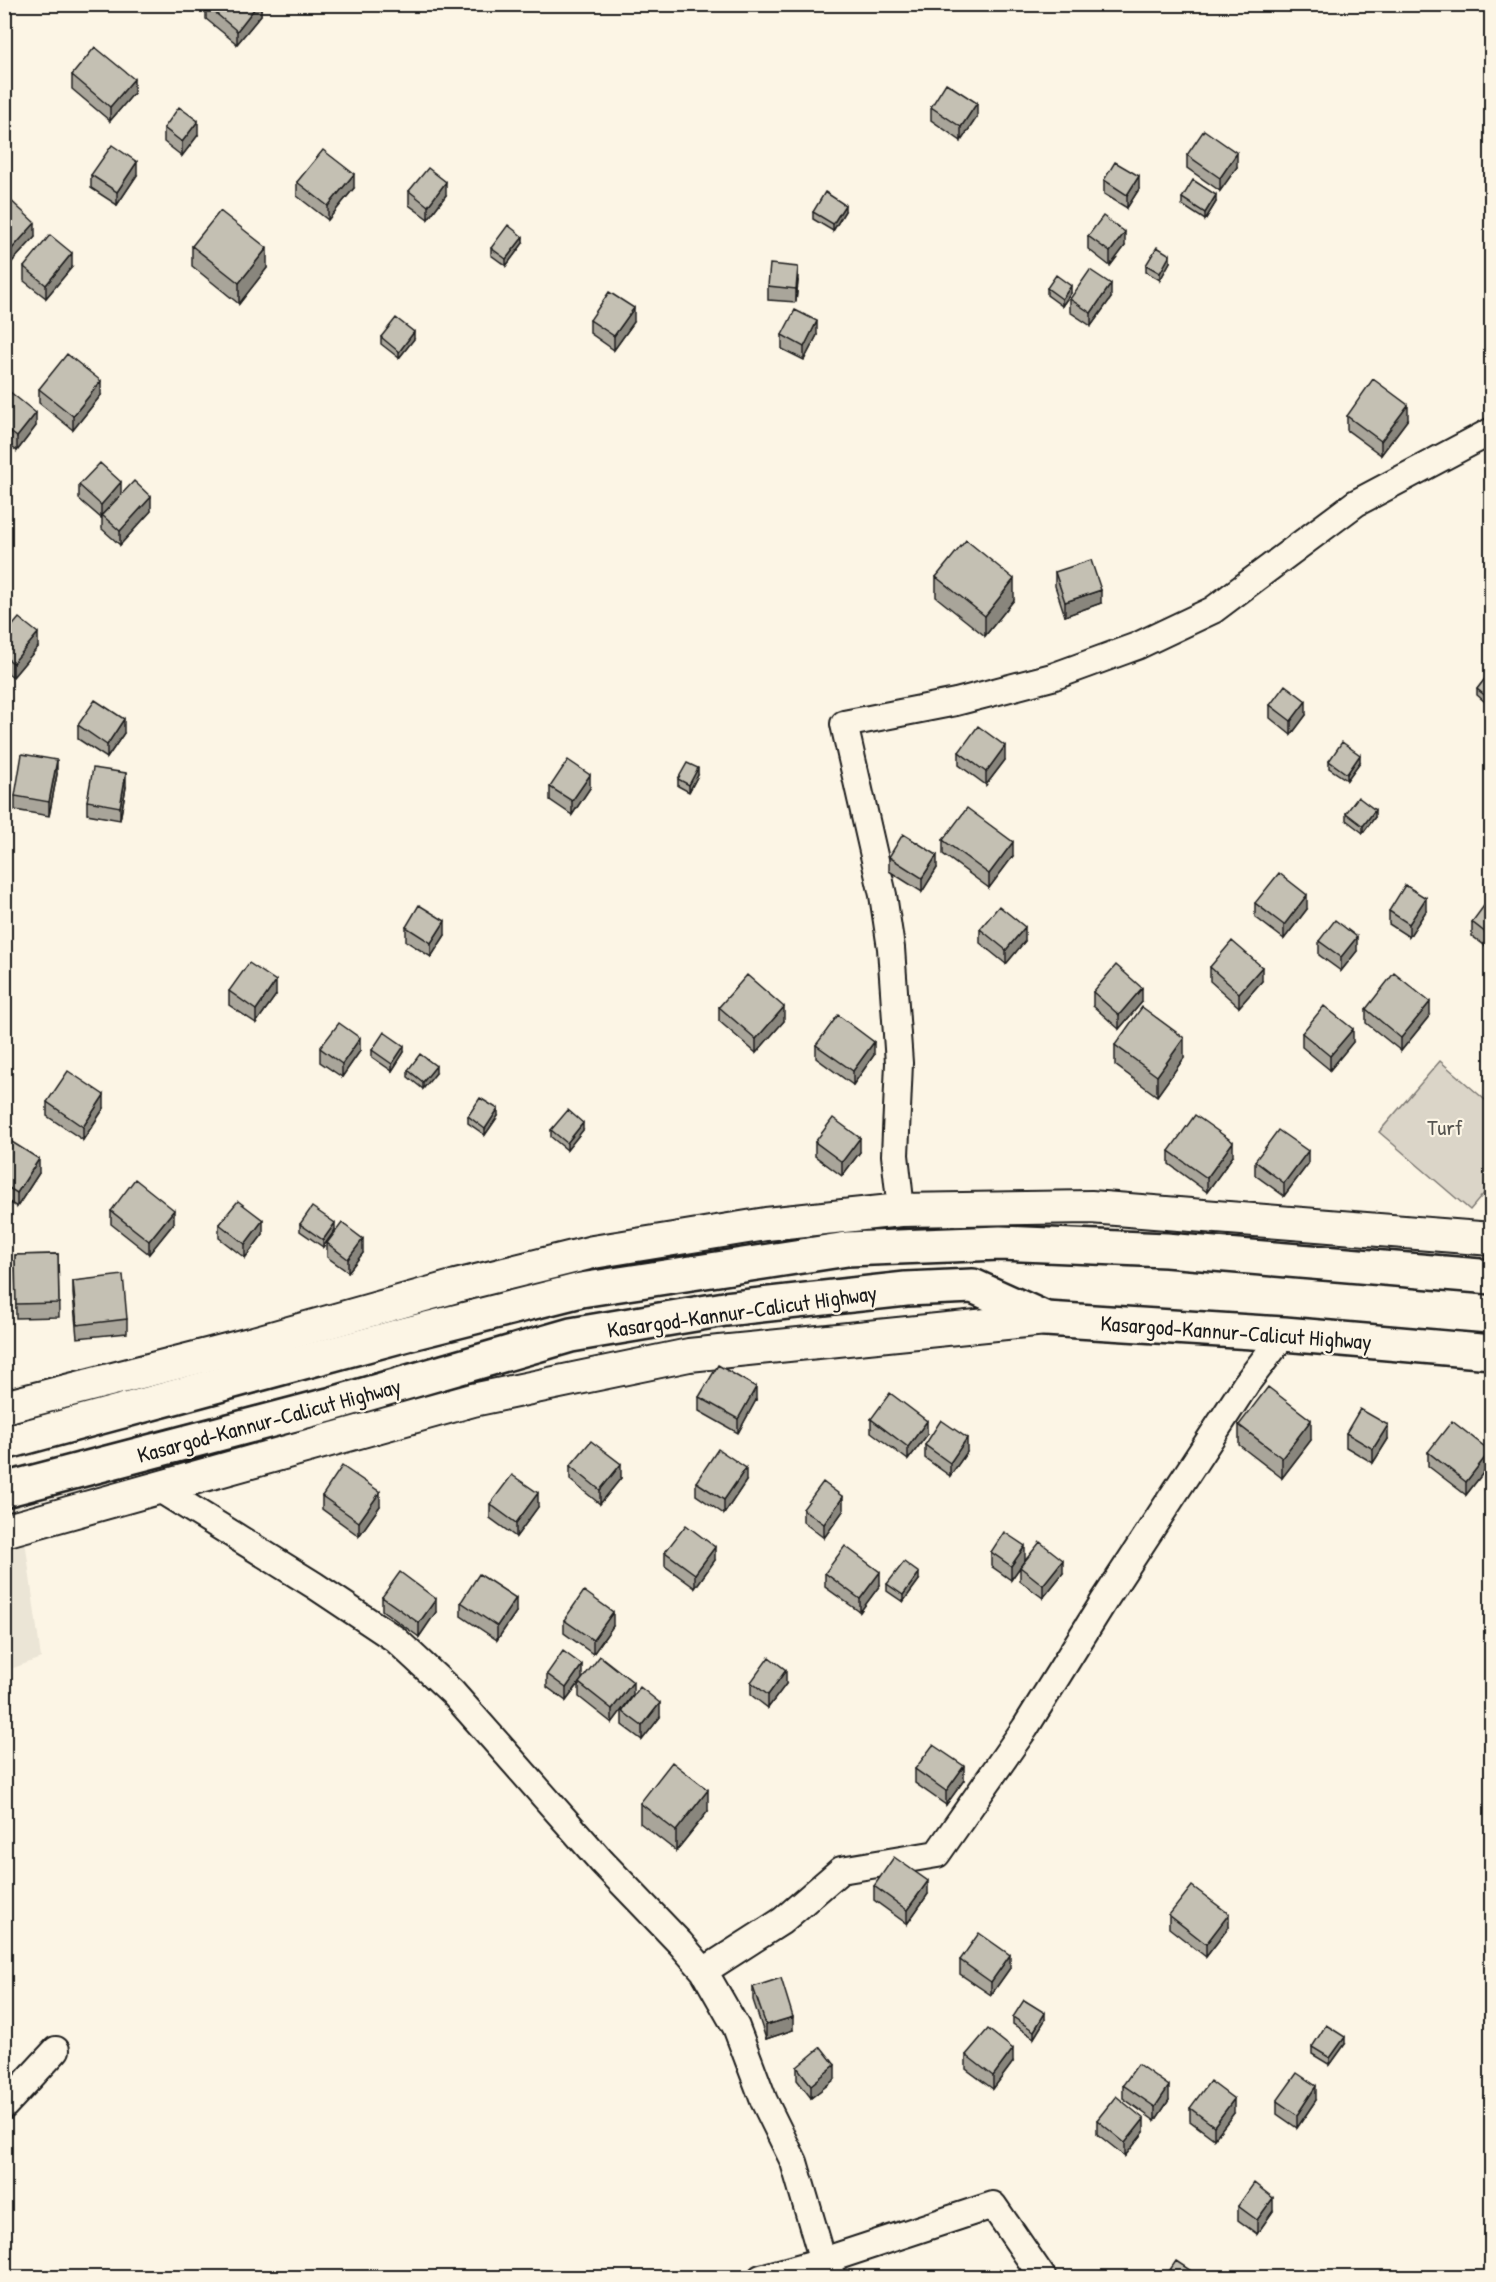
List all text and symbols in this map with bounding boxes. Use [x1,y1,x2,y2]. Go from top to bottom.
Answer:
park label: Turf [1427,1112,1463,1142]
street label: Kasargod-Kannur-Calicut Highway [605,1277,879,1345]
street label: Kasargod-Kannur-Calicut Highway [1099,1308,1373,1356]
street label: Kasargod-Kannur-Calicut Highway [134,1370,404,1470]

